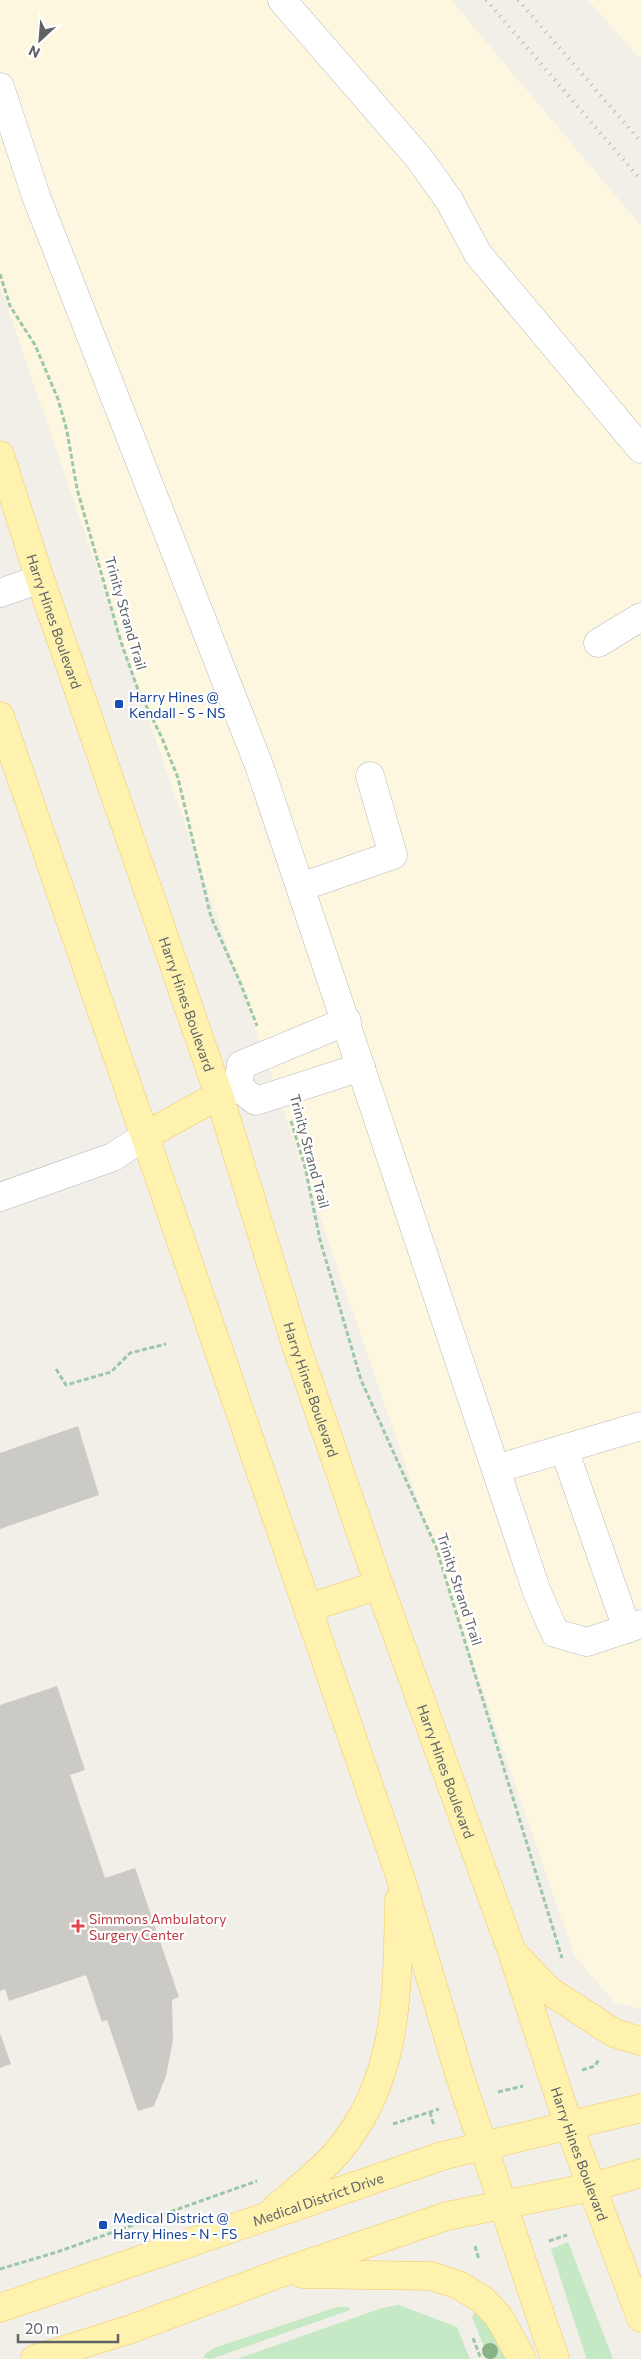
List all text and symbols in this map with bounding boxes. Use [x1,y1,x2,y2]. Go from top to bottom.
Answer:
north arrow [15,15,65,65]
text: N [26,42,43,62]
street label: Harry Hines Boulevard [24,552,86,691]
street label: Trinity Strand Trail [102,554,150,672]
place label: Harry Hines @ Kendall - S - NS [129,688,225,721]
marker: Harry Hines @ Kendall - S - NS [113,698,125,710]
street label: Harry Hines Boulevard [156,934,219,1073]
street label: Trinity Strand Trail [287,1092,333,1210]
street label: Harry Hines Boulevard [281,1320,342,1459]
street label: Trinity Strand Trail [434,1531,486,1647]
street label: Harry Hines Boulevard [414,1702,479,1841]
place label: Simmons Ambulatory Surgery Center [89,1910,226,1943]
marker: Simmons Ambulatory Surgery Center [71,1919,85,1933]
street label: Harry Hines Boulevard [548,2084,612,2223]
street label: Medical District Drive [250,2168,385,2229]
place label: Medical District @ Harry Hines - N - FS [113,2209,237,2242]
marker: Medical District @ Harry Hines - N - FS [97,2219,109,2231]
scale bar [18,2312,118,2344]
text: 20 m [25,2319,59,2337]

